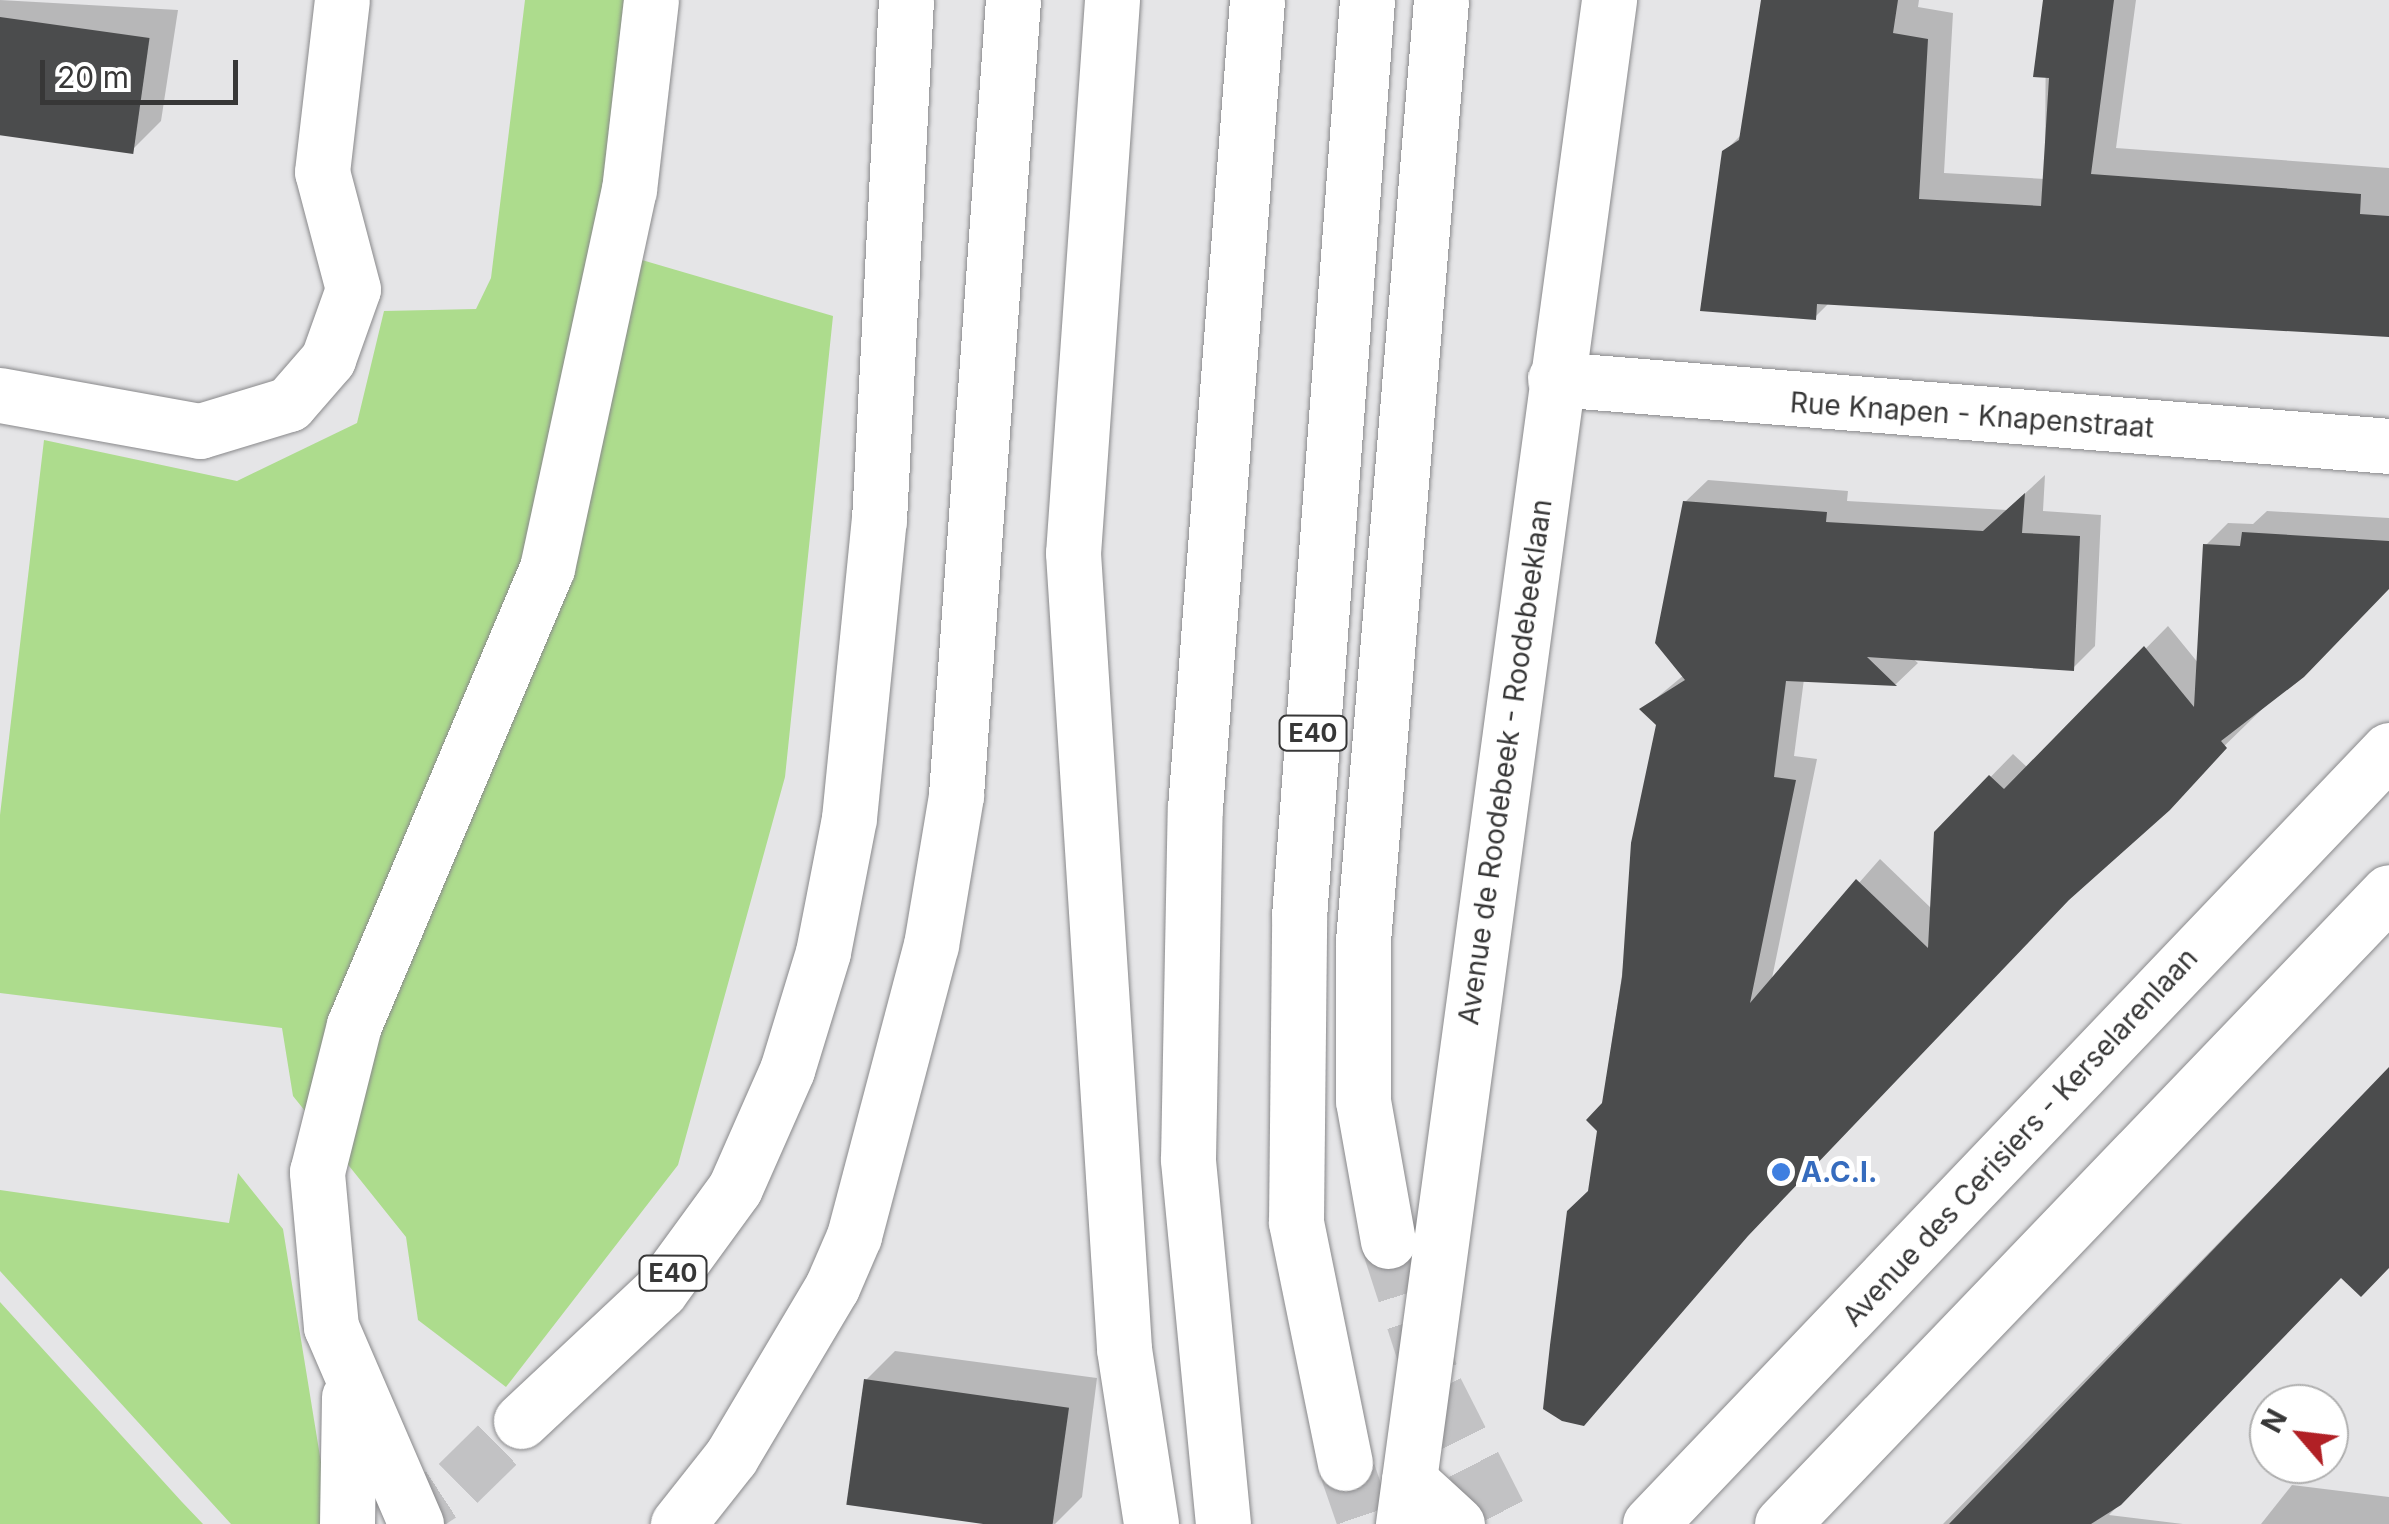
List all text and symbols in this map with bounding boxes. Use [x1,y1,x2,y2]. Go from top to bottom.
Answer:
scale bar [45,40,242,102]
text: 20 m [57,59,129,95]
street label: Rue Knapen - Knapenstraat [1789,386,2155,444]
street label: Avenue de Roodebeek - Roodebeeklaan [1451,497,1559,1027]
road number: E40 [1278,713,1348,753]
street label: Avenue des Cerisiers - Kerselarenlaan [1836,941,2204,1333]
place label: A.C.I. [1801,1155,1877,1189]
marker: A.C.I. [1770,1161,1792,1183]
road number: E40 [638,1253,708,1293]
north arrow [2249,1384,2349,1484]
text: N [2254,1403,2294,1438]

